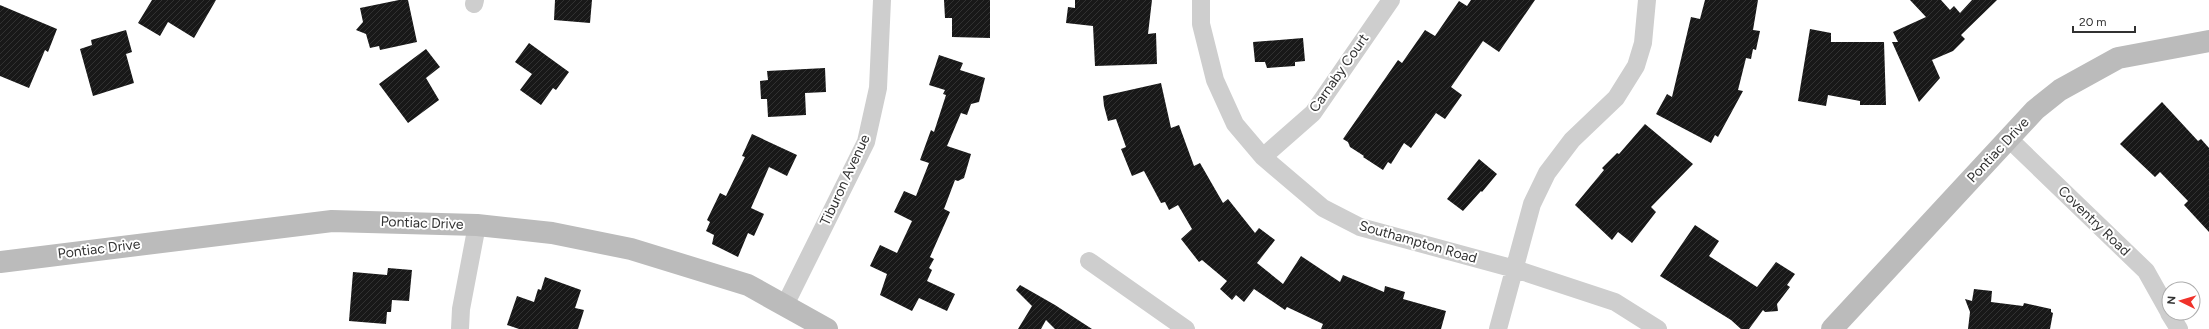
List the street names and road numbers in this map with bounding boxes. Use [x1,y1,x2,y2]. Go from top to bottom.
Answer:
street label: Carnaby Court [1306,31,1372,115]
street label: Pontiac Drive [1963,114,2033,186]
street label: Tiburon Avenue [816,131,874,228]
street label: Coventry Road [2054,182,2134,260]
street label: Pontiac Drive [380,213,464,233]
street label: Southampton Road [1357,217,1479,267]
street label: Pontiac Drive [57,235,142,262]

